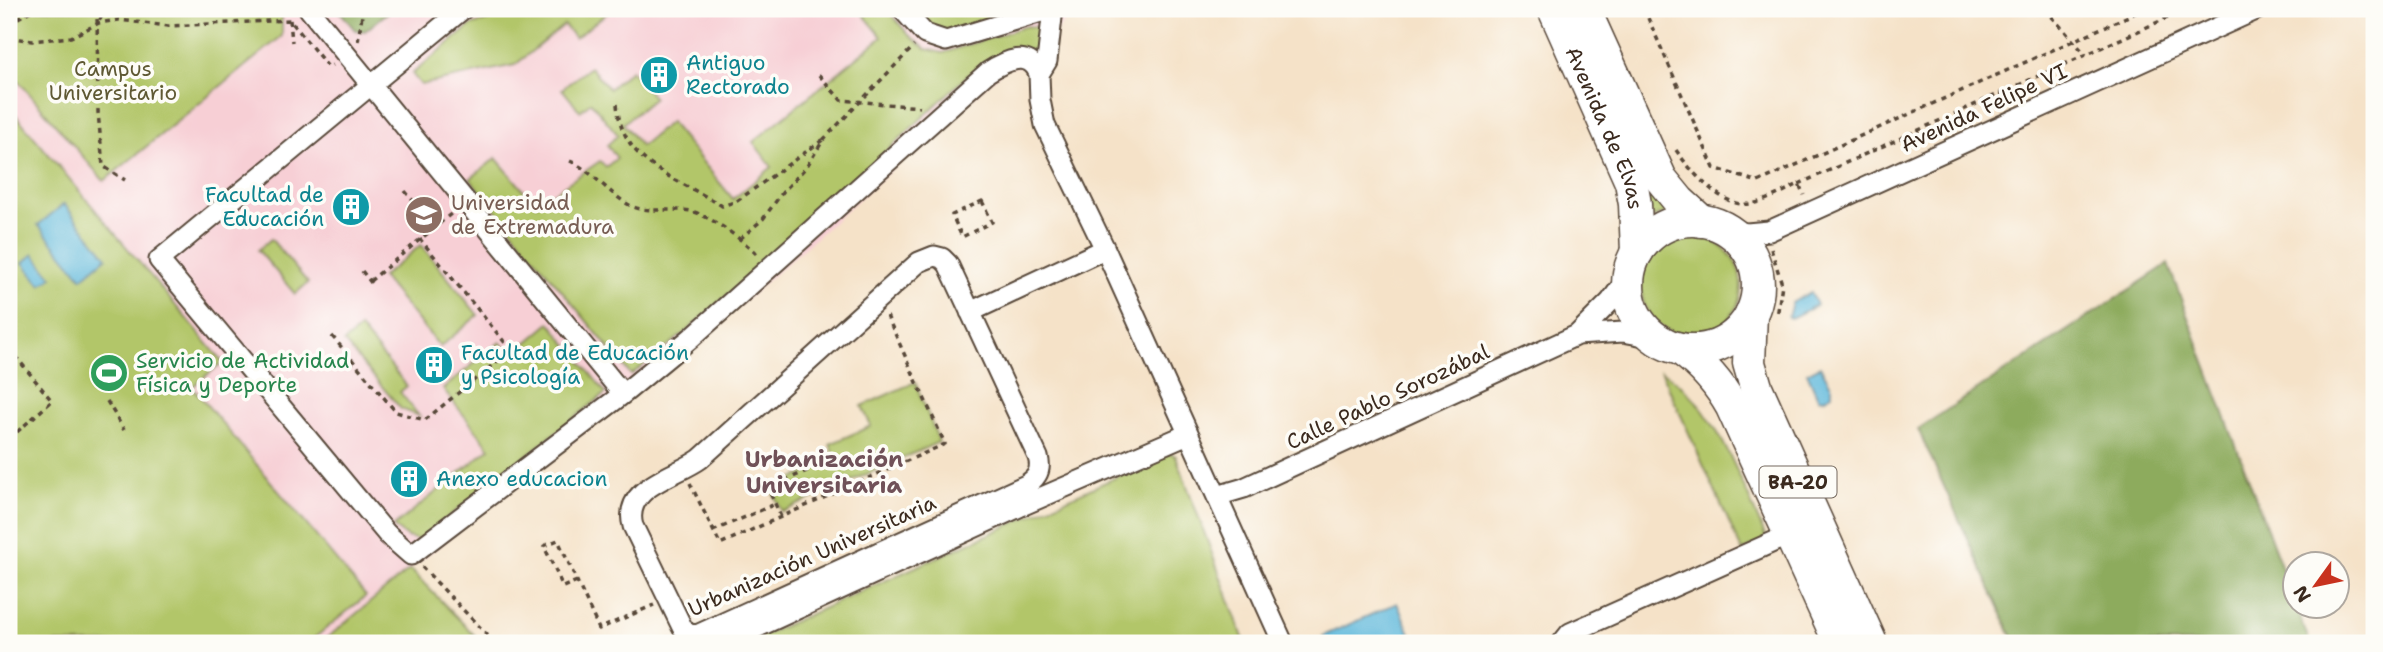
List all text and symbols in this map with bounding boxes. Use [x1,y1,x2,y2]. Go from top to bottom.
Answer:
street label: Avenida de Elvas [1559,42,1649,210]
place label: Antiguo Rectorado [686,49,790,101]
building icon: Antiguo Rectorado [638,54,680,96]
park label: Campus Universitario [49,55,177,107]
street label: Avenida Felipe VI [1896,57,2072,159]
place label: Facultad de Educación [205,181,324,233]
building icon: Facultad de Educación [330,186,372,228]
place label: Universidad de Extremadura [451,189,614,241]
school or university icon: Universidad de Extremadura [403,194,445,236]
street label: Calle Pablo Sorozábal [1282,337,1495,456]
place label: Facultad de Educación y Psicología [461,339,689,391]
building icon: Facultad de Educación y Psicología [413,344,455,386]
place label: Servicio de Actividad Física y Deporte [136,347,349,399]
sports icon: Servicio de Actividad Física y Deporte [88,352,130,394]
district label: Urbanización Universitaria [745,444,903,500]
building icon: Anexo educacion [388,458,430,500]
place label: Anexo educacion [436,465,607,493]
road number: BA-20 [1759,467,1836,498]
street label: Urbanización Universitaria [684,489,940,623]
north arrow [2282,550,2352,620]
text: N [2288,581,2317,607]

